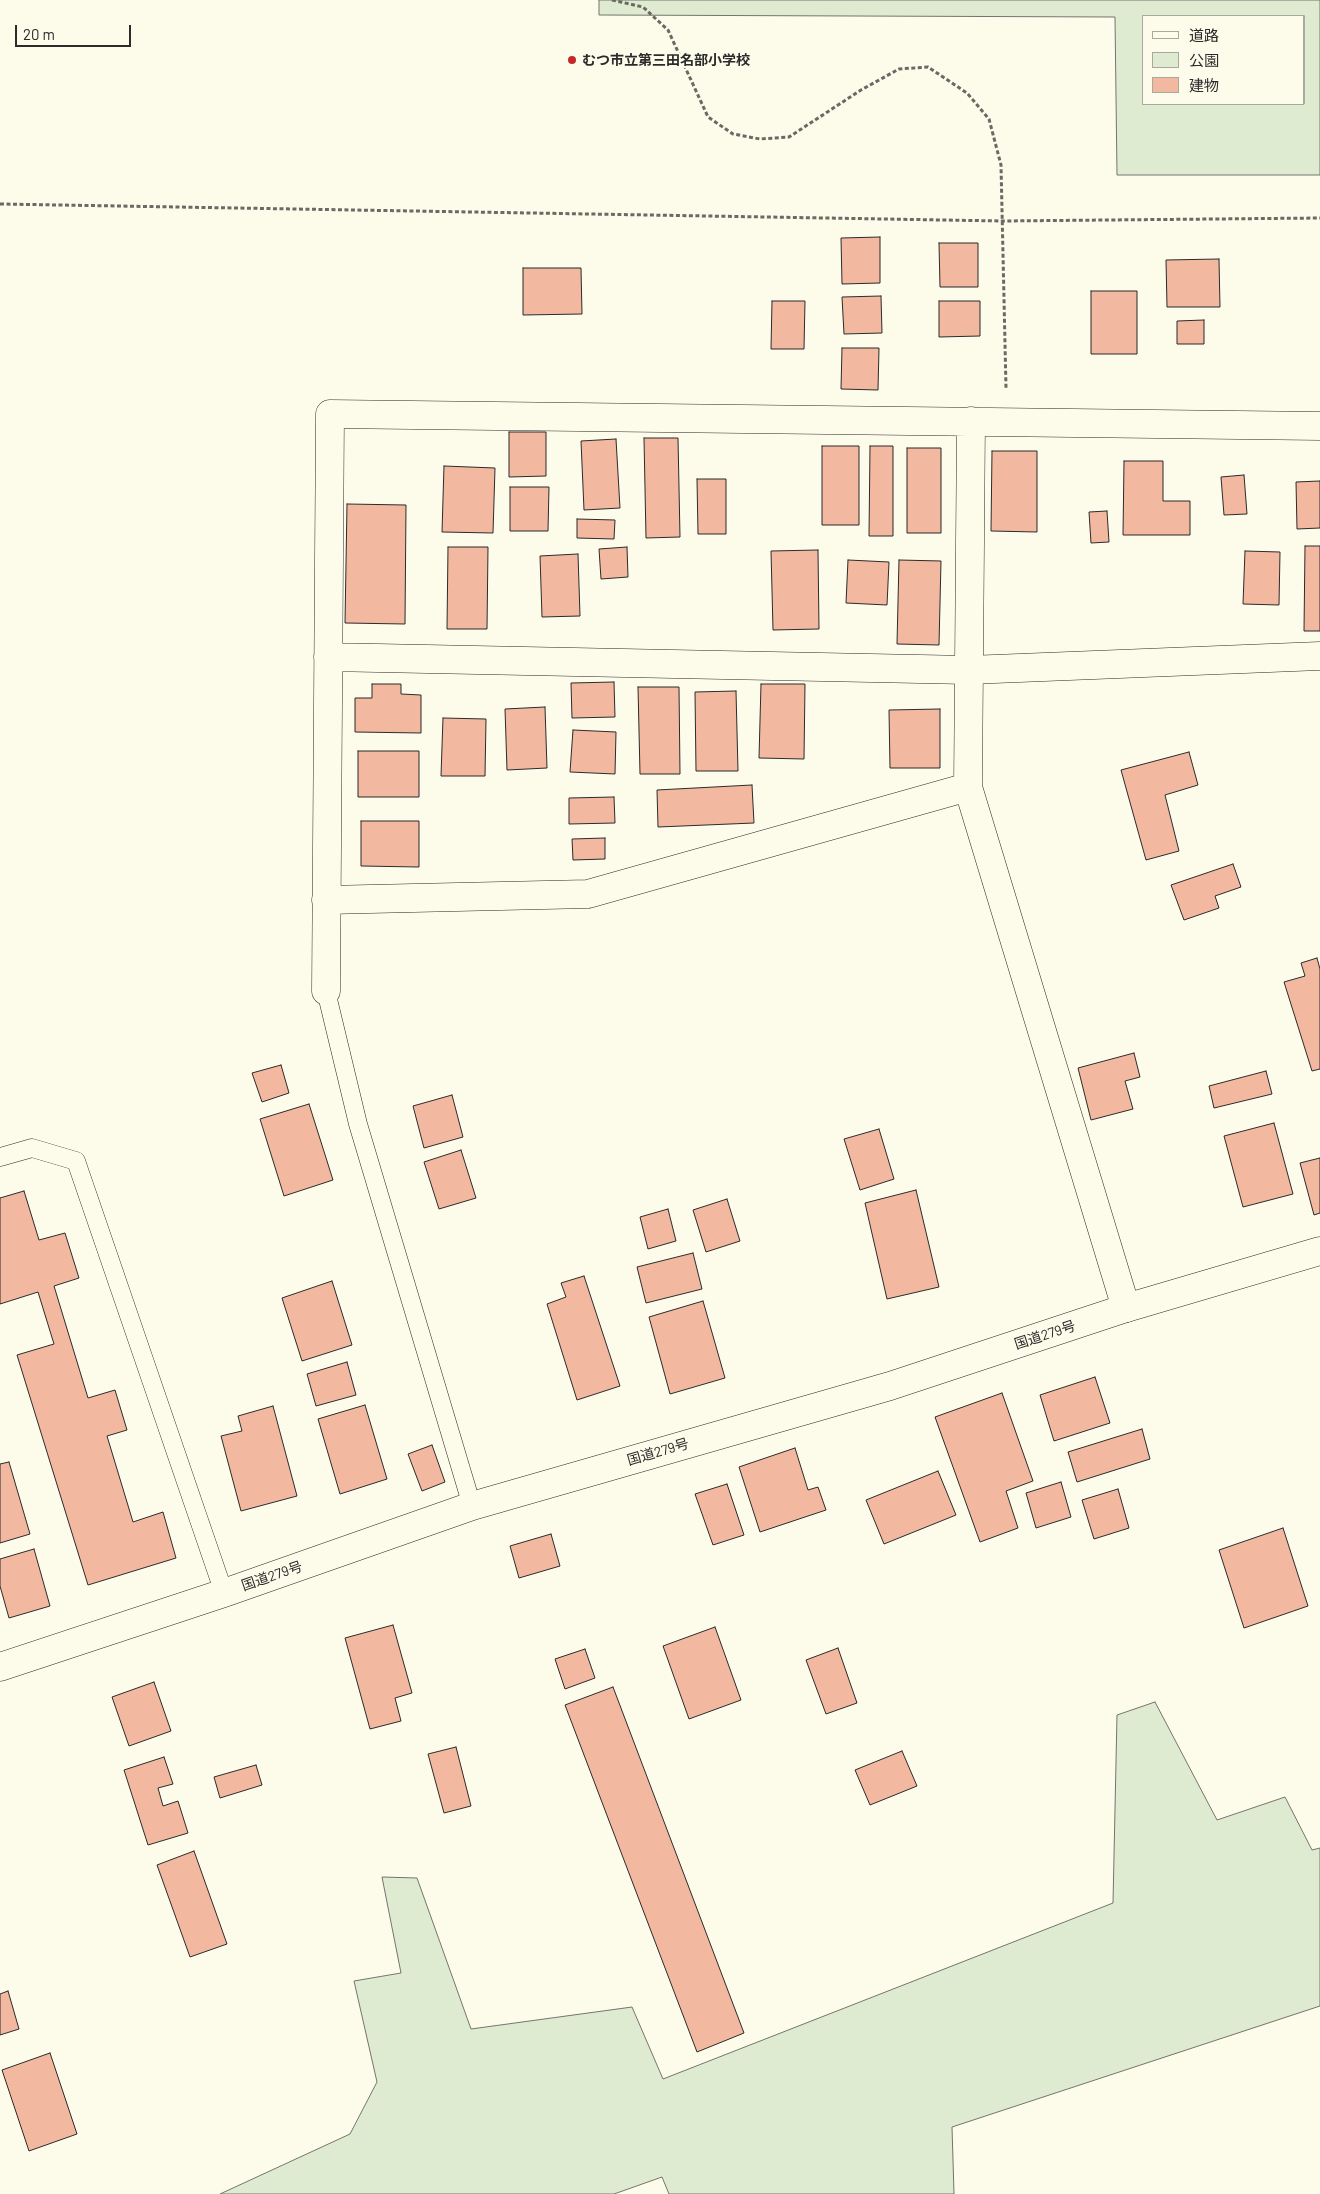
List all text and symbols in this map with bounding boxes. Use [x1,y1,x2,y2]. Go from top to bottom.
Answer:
scale bar [18,15,134,47]
legend [1142,15,1305,105]
text: 20 m [23,25,55,43]
text: 道路 [1189,26,1219,44]
text: 公園 [1189,51,1219,69]
place label: むつ市立第三田名部小学校 [582,52,750,68]
marker: むつ市立第三田名部小学校 [566,54,578,66]
text: 建物 [1189,76,1219,94]
street label: 国道279号 [1012,1317,1078,1353]
street label: 国道279号 [625,1435,691,1469]
street label: 国道279号 [239,1558,305,1594]

